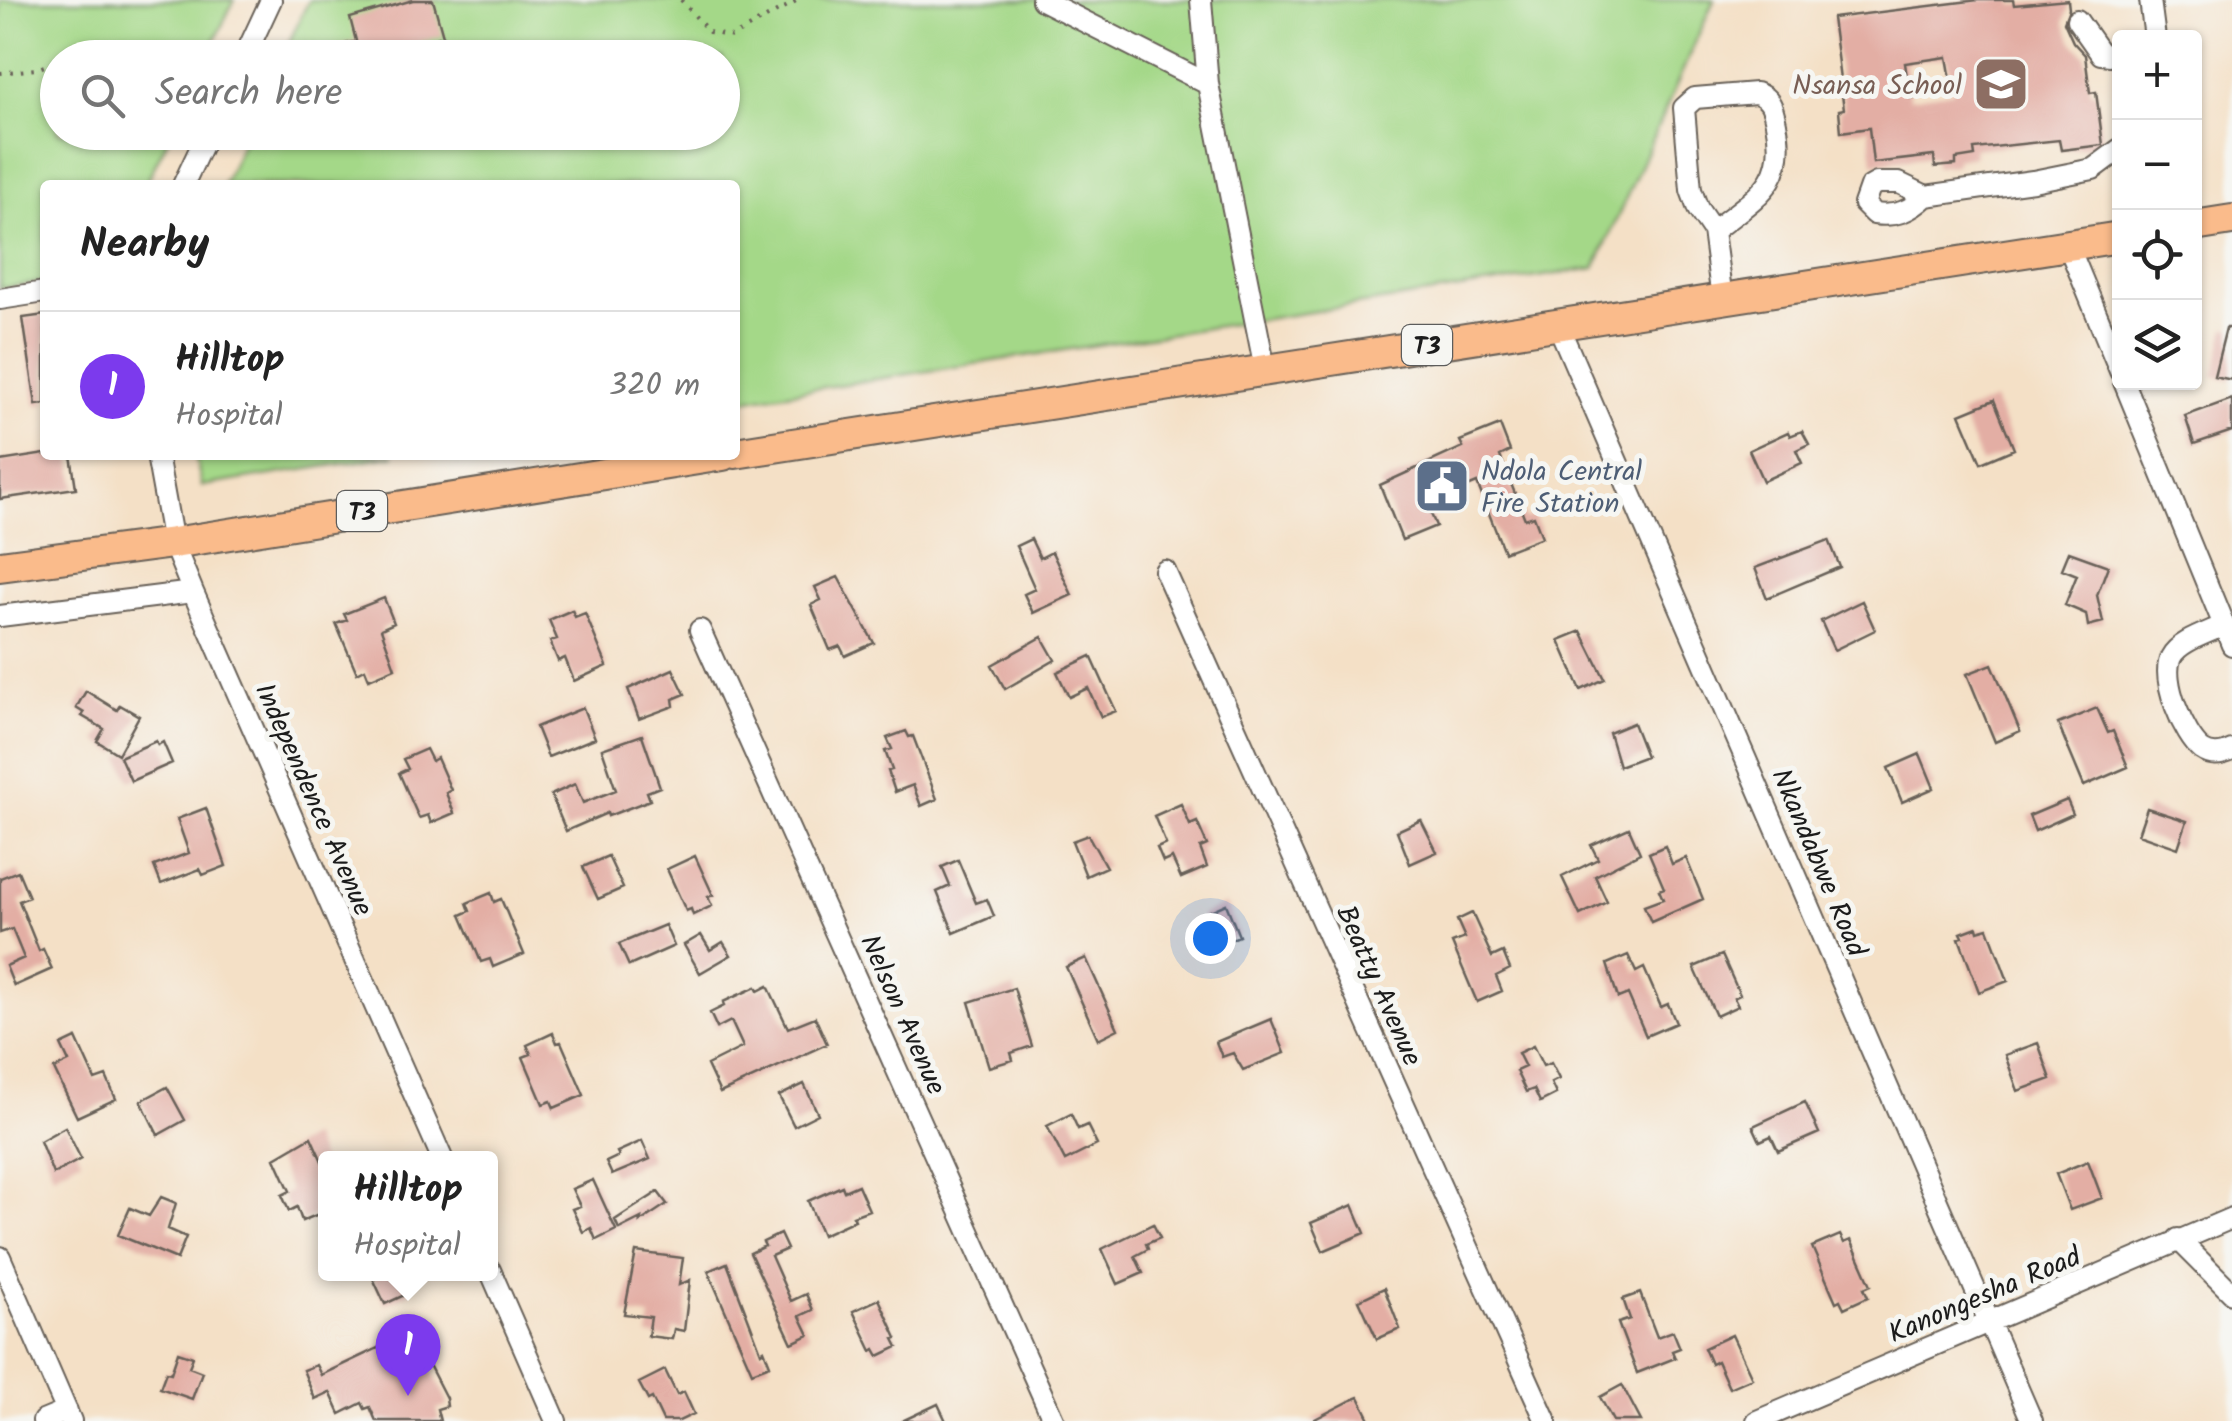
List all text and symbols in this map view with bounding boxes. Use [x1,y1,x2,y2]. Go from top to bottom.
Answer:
map controls [2112,30,2202,390]
button: + [2112,30,2202,120]
search box [40,40,740,150]
school or university icon: Nsansa School [1971,54,2031,114]
place label: Nsansa School [1792,64,1962,109]
text: Search here [155,65,342,125]
icon: search [75,68,130,123]
button: − [2112,120,2202,210]
button: locate [2112,210,2202,300]
text: Nearby [80,212,209,279]
button: layers [2112,300,2202,390]
road number: T3 [1402,325,1452,365]
text: Hilltop [175,331,285,391]
text: 1 [108,361,117,412]
text: 320 m [609,361,700,412]
text: Hospital [175,391,283,442]
place label: Ndola Central Fire Station [1481,450,1642,527]
public building icon: Ndola Central Fire Station [1412,456,1472,516]
road number: T3 [337,491,387,531]
street label: Independence Avenue [241,676,385,924]
street label: Nkandabwe Road [1758,762,1878,965]
street label: Beatty Avenue [1322,898,1433,1074]
your location [1185,913,1236,964]
street label: Nelson Avenue [846,927,957,1103]
popup [318,1151,498,1281]
text: Hilltop [353,1161,463,1221]
text: Hospital [353,1221,461,1272]
street label: Kanongesha Road [1882,1235,2089,1357]
pin: 1 [376,1314,440,1396]

